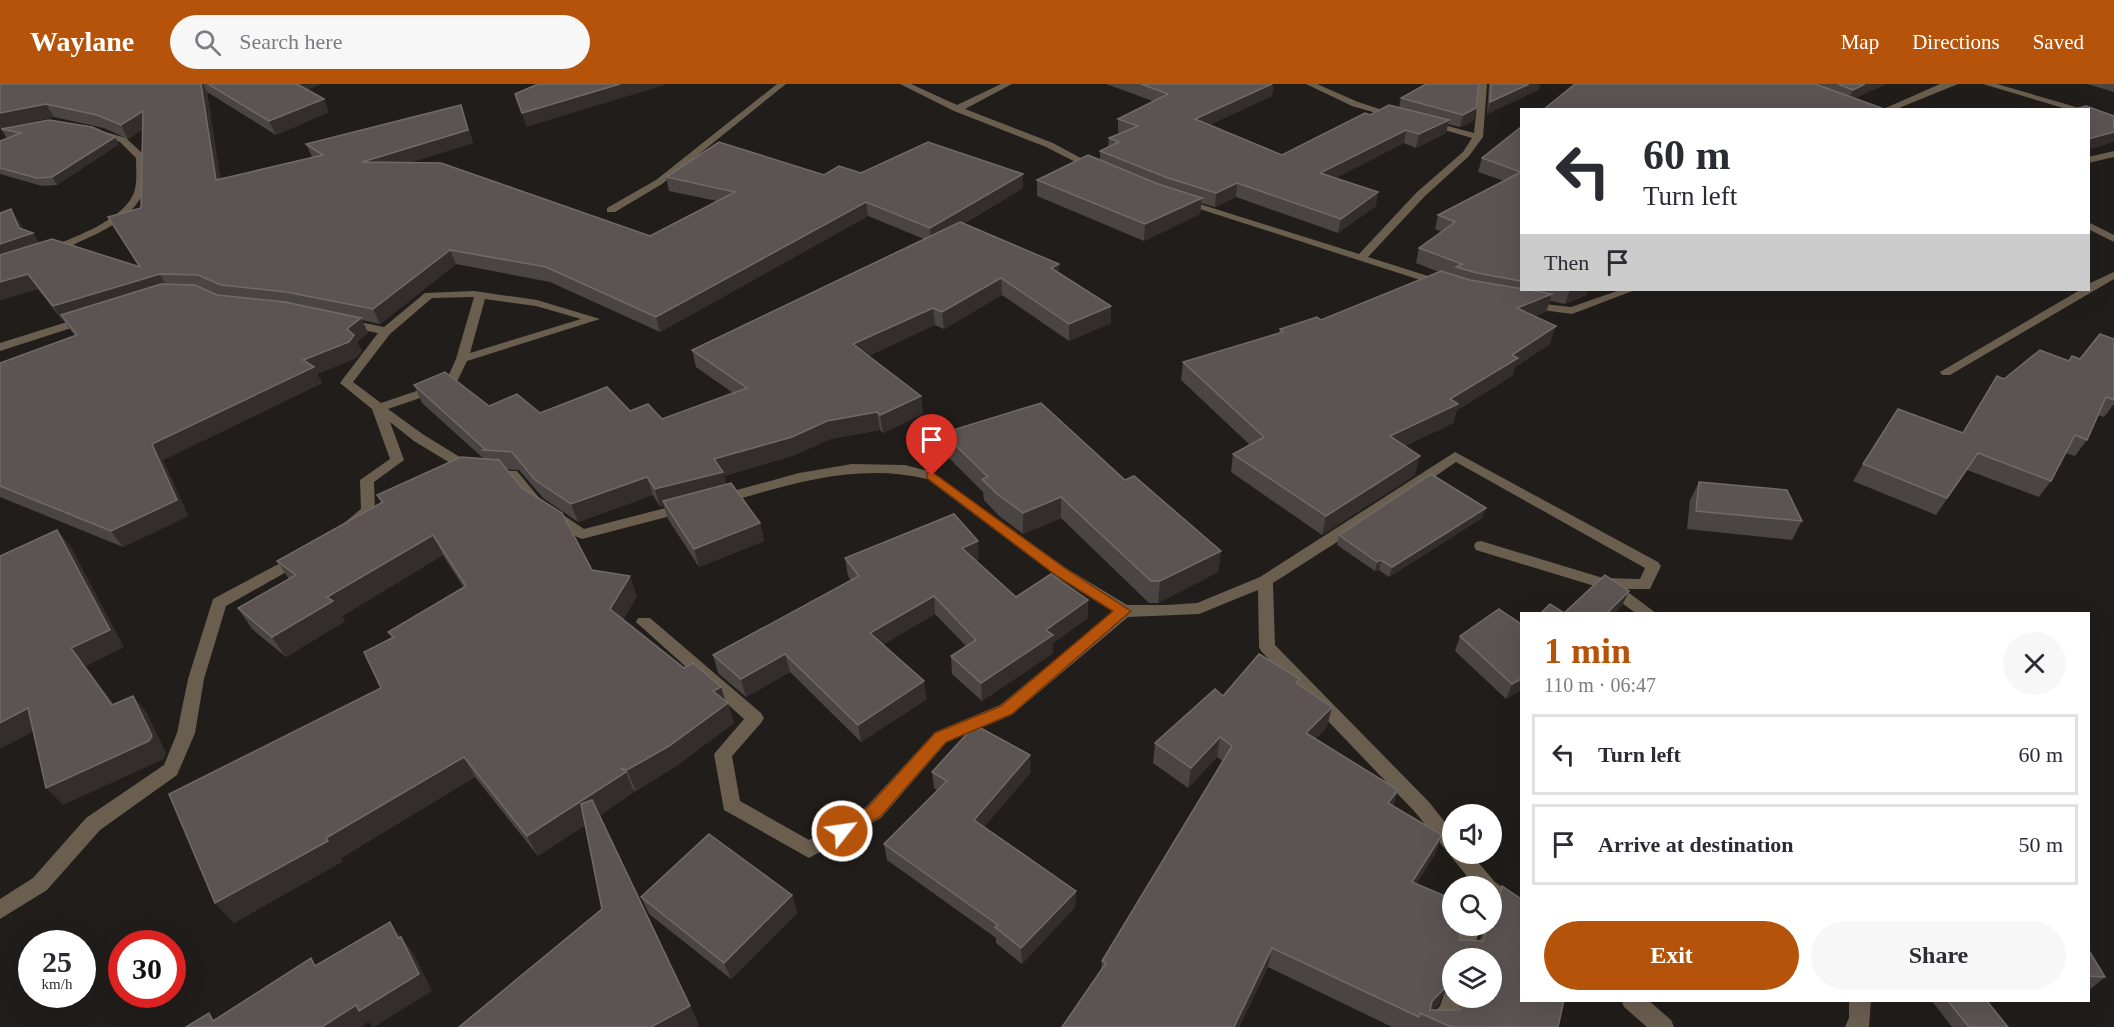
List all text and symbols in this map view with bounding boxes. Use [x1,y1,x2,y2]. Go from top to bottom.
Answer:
search box [170,15,590,69]
text: Waylane [30,26,134,57]
icon: search [191,26,224,59]
text: Search here [239,29,342,54]
text: Map [1841,30,1879,54]
text: Directions [1912,30,2000,54]
text: Saved [2033,30,2084,54]
icon: left [1544,132,1622,210]
text: 60 m [1643,132,1731,178]
text: Turn left [1643,181,1737,211]
icon: arrive [1601,246,1634,279]
text: Then [1544,250,1589,275]
pin [906,414,957,476]
icon: arrive [915,423,948,456]
text: 1 min [1544,631,1631,671]
button: close [2003,632,2066,695]
text: 110 m · 06:47 [1544,674,1656,696]
icon: left [1547,738,1580,771]
text: Turn left [1598,742,1681,767]
text: 60 m [2018,742,2063,767]
position arrow [810,799,874,863]
map controls [1442,804,1502,1008]
button: sound [1442,804,1502,864]
icon: arrive [1547,828,1580,861]
text: Arrive at destination [1598,832,1794,857]
text: 50 m [2018,832,2063,857]
button: search [1442,876,1502,936]
button: Exit [1544,921,1799,990]
button: Share [1811,921,2066,990]
speed limit sign: 30 [108,930,186,1008]
text: 25 [42,945,72,978]
button: layers [1442,948,1502,1008]
text: km/h [42,976,72,992]

